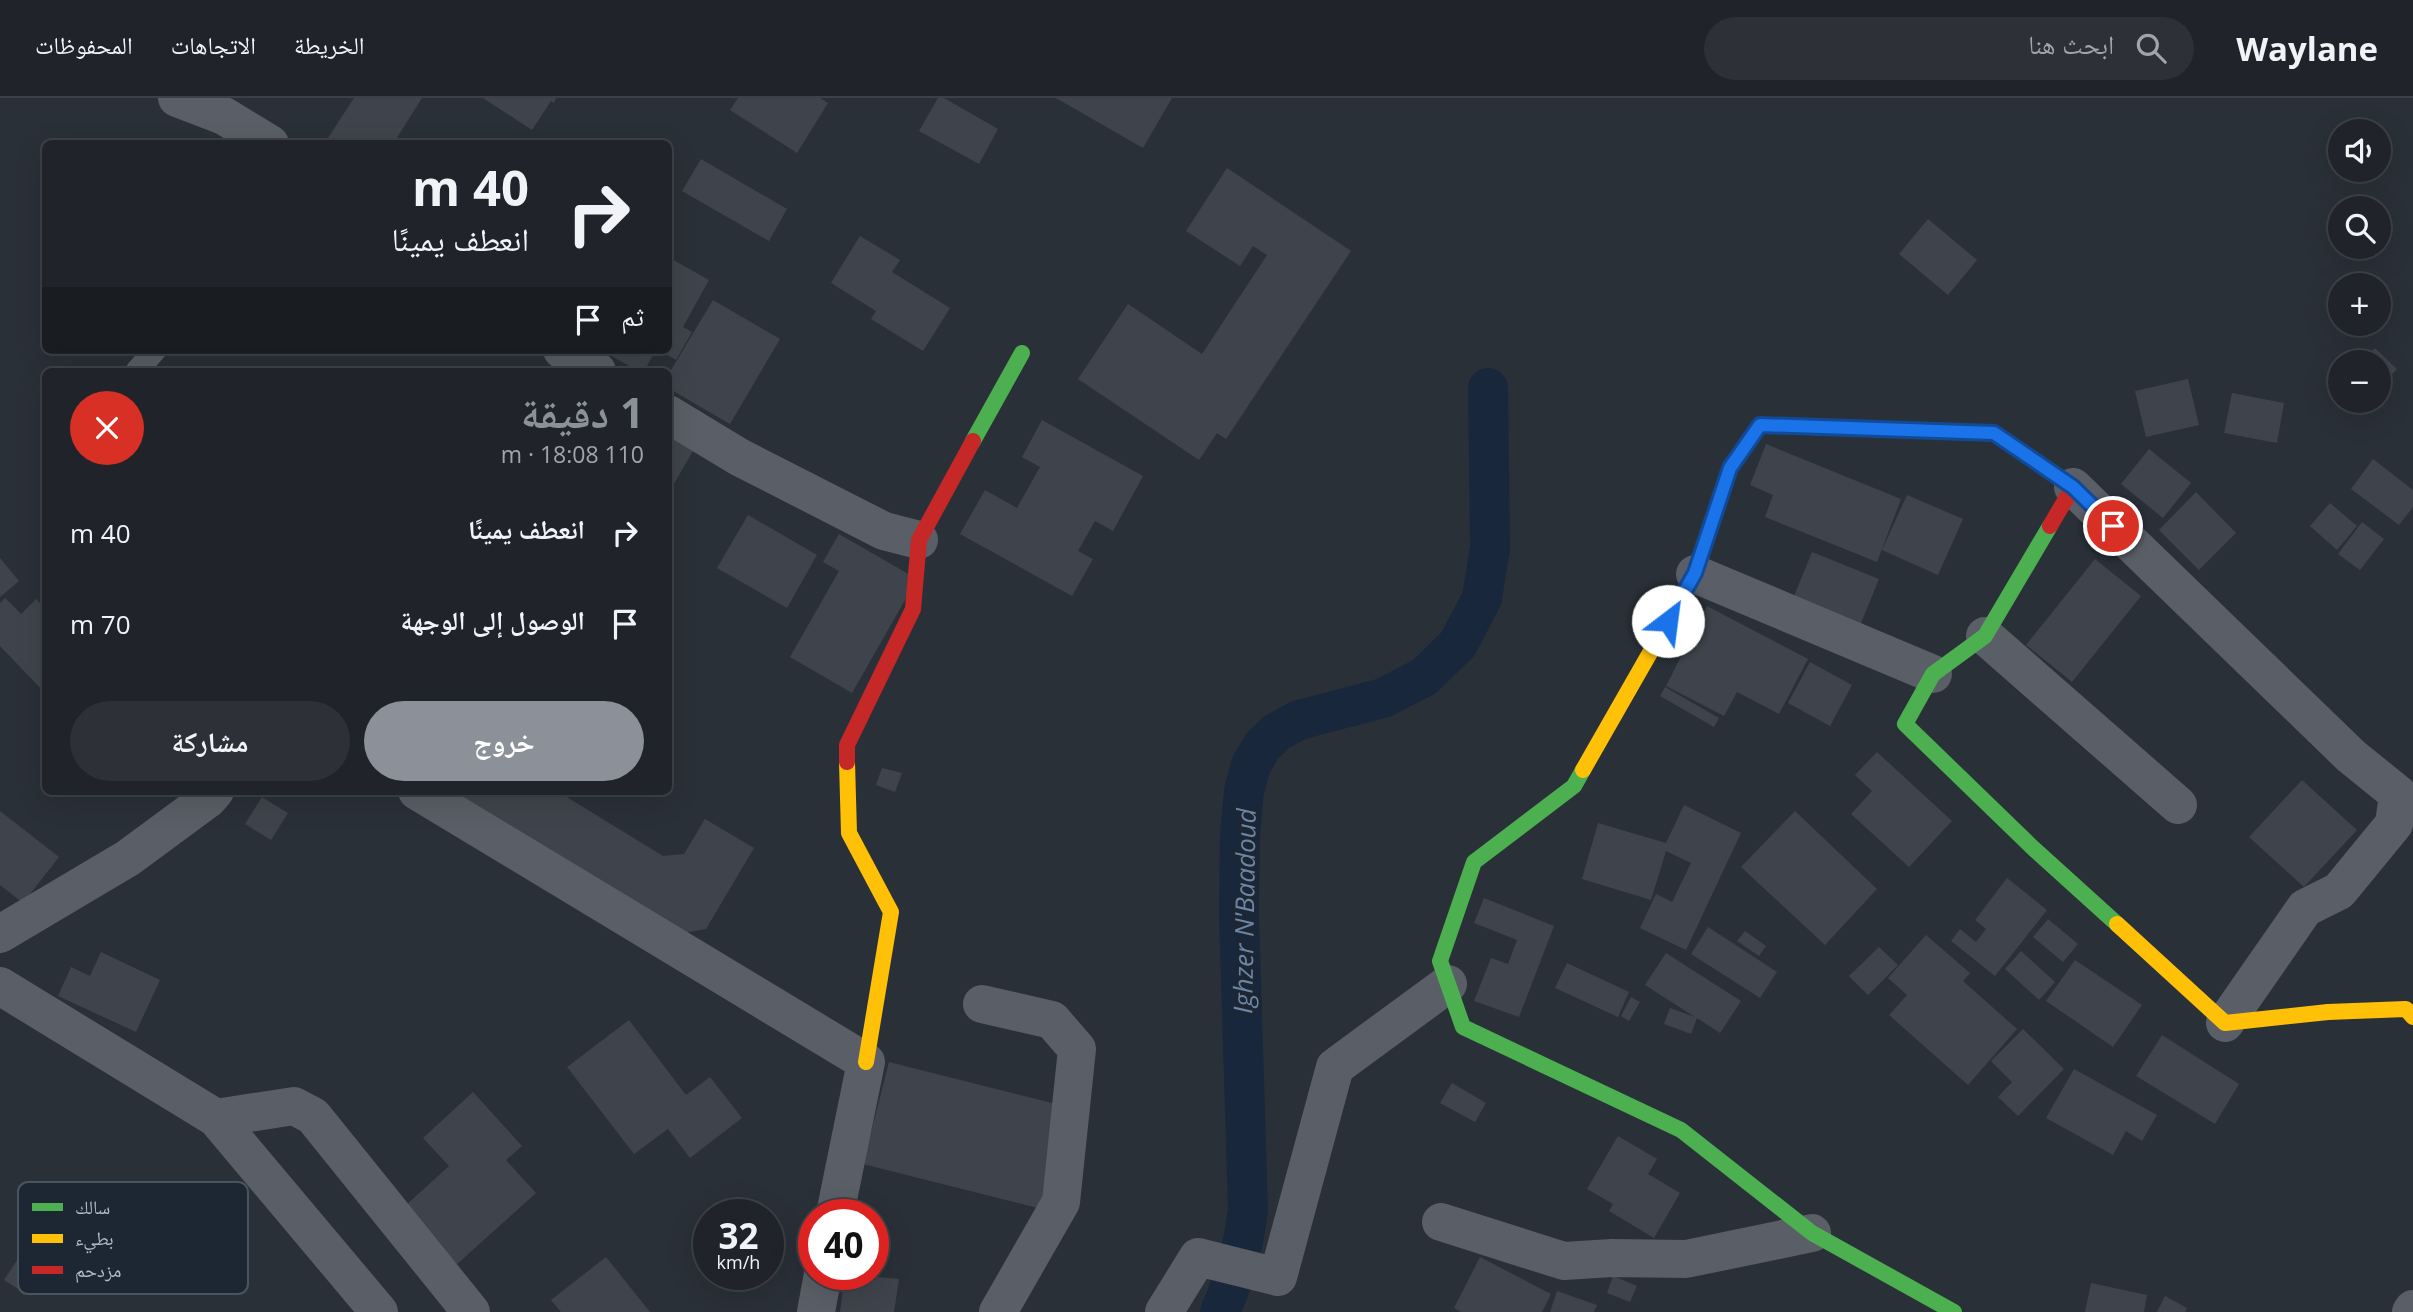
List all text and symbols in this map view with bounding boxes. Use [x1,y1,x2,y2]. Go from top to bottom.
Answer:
search box [1704,17,2194,80]
text: ابحث هنا [2028,26,2114,62]
text: Waylane [2236,26,2378,71]
text: المحفوظات [35,28,133,61]
text: الاتجاهات [171,28,256,61]
text: الخريطة [294,28,365,61]
icon: search [2132,29,2170,67]
map controls [2328,119,2391,413]
button: sound [2328,119,2391,182]
text: 40 m [412,154,529,220]
icon: right [553,168,644,259]
button: search [2328,196,2391,259]
text: انعطف يمينًا [392,217,529,260]
button: + [2328,273,2391,336]
text: ثم [621,298,644,334]
icon: arrive [569,301,607,339]
button: − [2328,350,2391,413]
text: 1 دقيقة [521,383,644,440]
button: close [70,391,144,465]
text: 110 m · 18:08 [501,438,644,470]
pin [2083,496,2143,556]
icon: arrive [2094,507,2132,545]
text: انعطف يمينًا [468,511,585,547]
icon: right [606,514,644,552]
text: 40 m [70,515,131,551]
position arrow [1631,584,1705,658]
text: الوصول إلى الوجهة [401,602,585,638]
icon: arrive [606,605,644,643]
text: 70 m [70,606,131,642]
button: مشاركة [70,701,350,781]
button: خروج [364,701,644,781]
water label: Ighzer N'Baadoud [1224,807,1264,1014]
legend [18,1182,248,1294]
text: سالك [75,1194,110,1220]
speed limit sign: 40 [798,1199,889,1290]
text: 32 [718,1212,759,1259]
text: بطيء [75,1225,114,1254]
text: km/h [717,1250,760,1274]
text: مزدحم [75,1257,121,1283]

